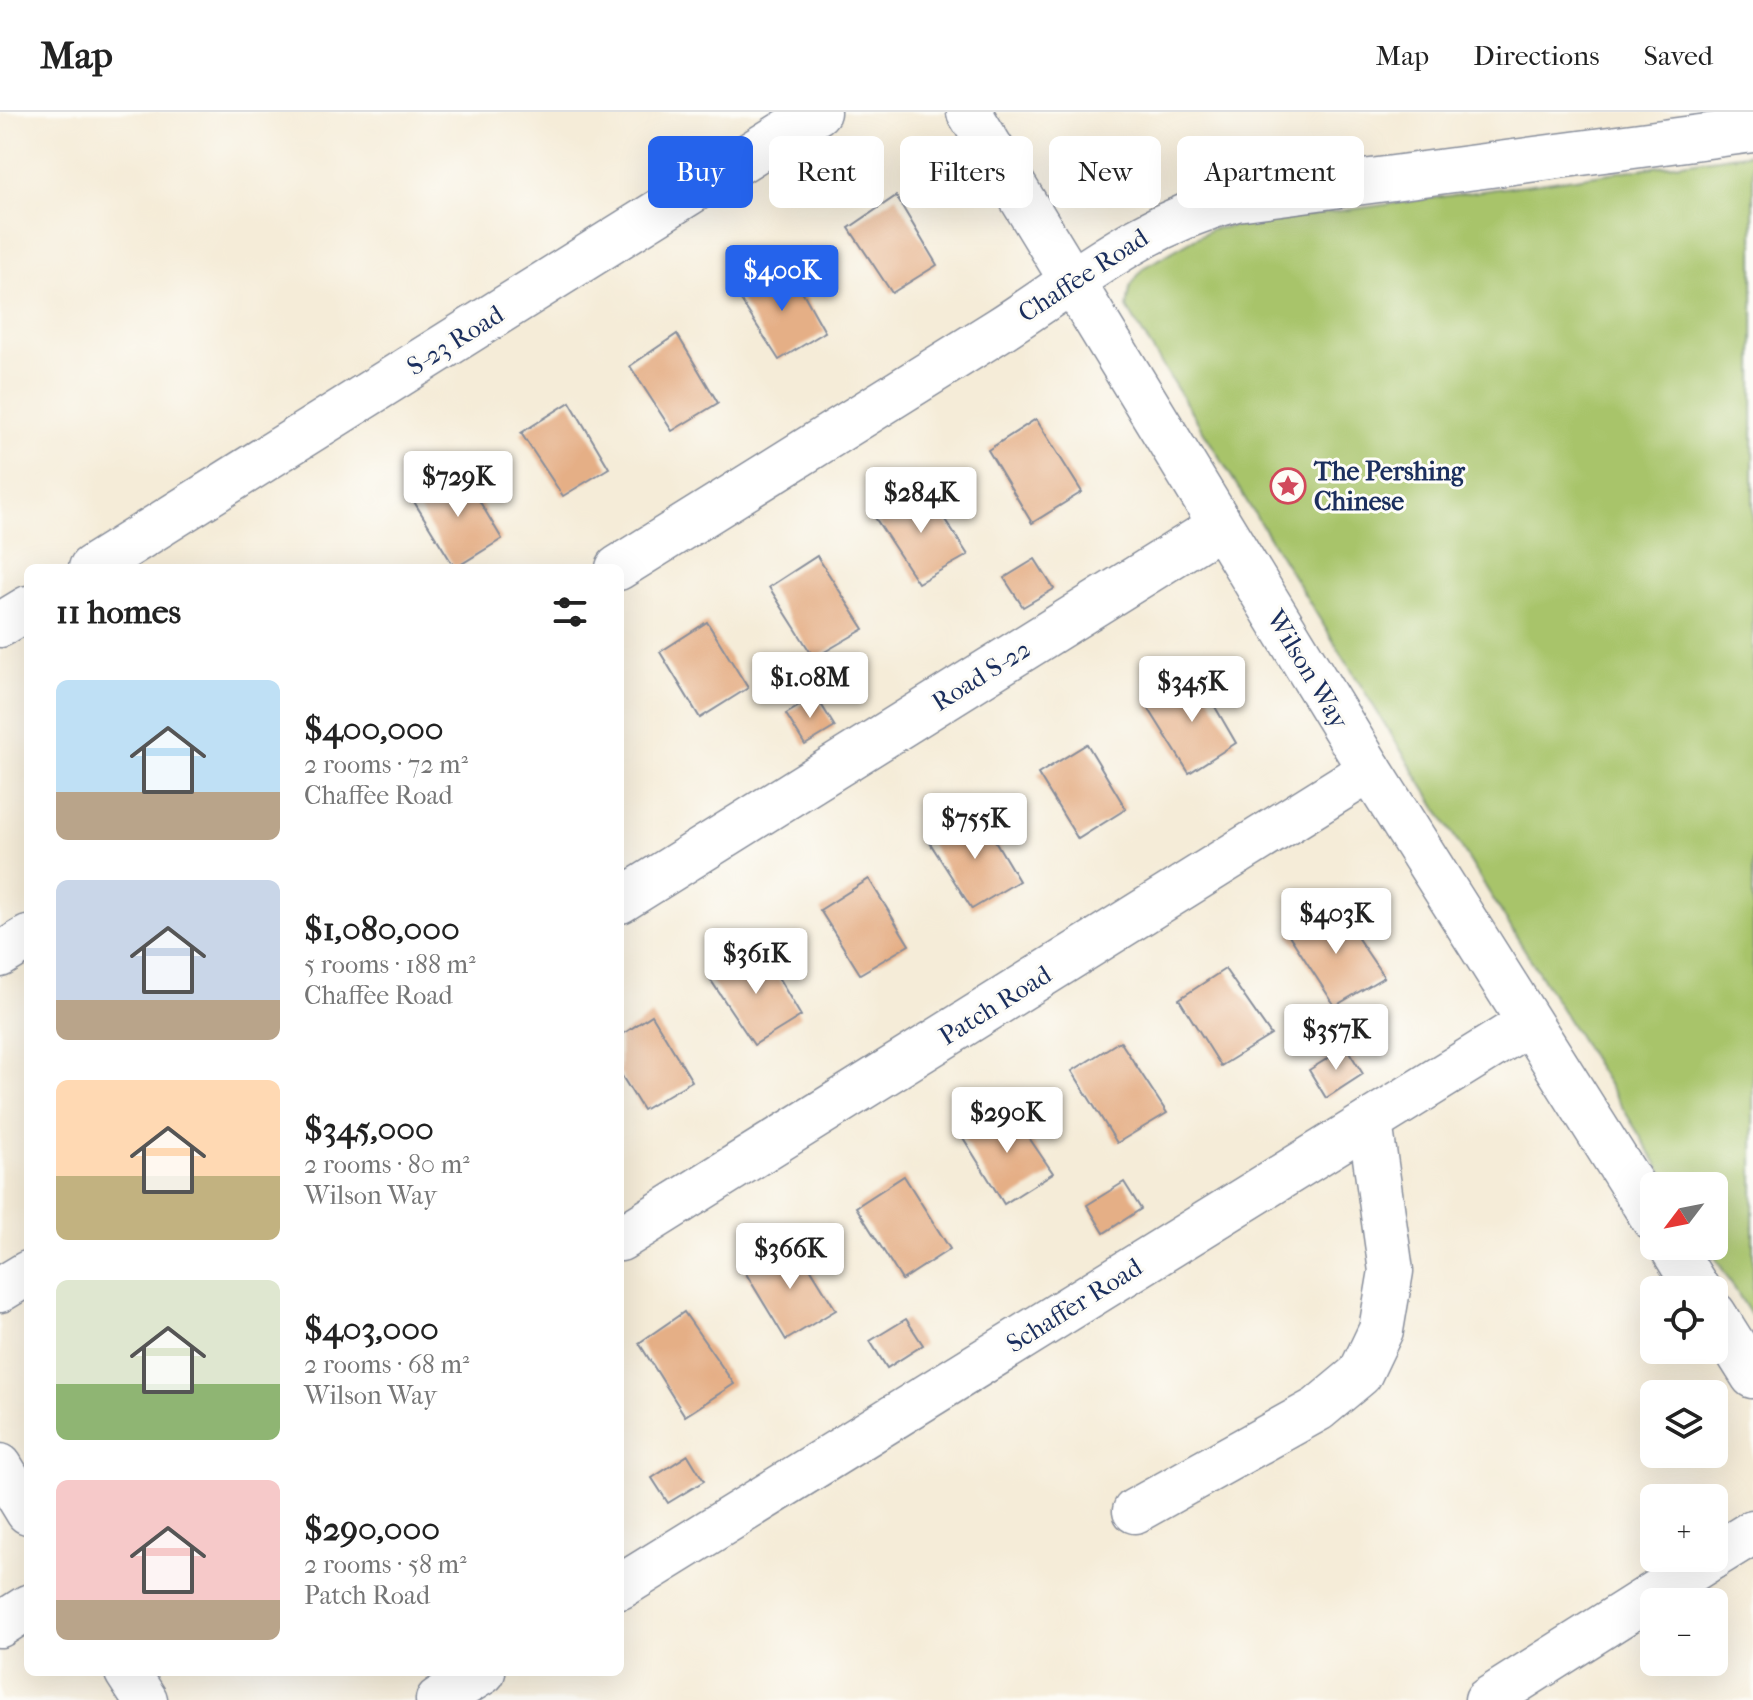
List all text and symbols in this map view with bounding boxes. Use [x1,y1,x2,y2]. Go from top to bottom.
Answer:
text: Map [40,33,113,78]
text: Map [1376,39,1429,72]
text: Directions [1473,39,1600,72]
text: Saved [1644,39,1713,72]
chip: Buy [648,136,753,208]
chip: Rent [769,136,884,208]
chip: Filters [900,136,1033,208]
chip: New [1049,136,1161,208]
chip: Apartment [1177,136,1364,208]
street label: Chaffee Road [1013,221,1155,329]
pin: $400K [726,245,838,313]
text: $400K [743,255,821,286]
street label: S-23 Road [401,298,510,382]
pin: $729K [402,451,514,519]
place label: The Pershing Chinese [1313,456,1466,517]
text: $729K [422,461,494,492]
pin: $284K [865,467,977,535]
place icon: The Pershing Chinese [1269,467,1307,505]
text: $284K [884,477,958,508]
icon: filters [548,590,592,634]
text: 11 homes [56,592,181,632]
street label: Wilson Way [1260,604,1356,735]
street label: Road S-22 [926,633,1036,718]
pin: $1.08M [745,652,875,720]
pin: $345K [1136,656,1248,724]
text: $1.08M [770,662,850,693]
text: $345K [1157,666,1227,697]
text: $400,000 [304,709,444,749]
icon: home [120,712,216,808]
text: 2 rooms · 72 m² [304,749,468,780]
text: Chaffee Road [304,780,453,811]
pin: $755K [919,793,1031,861]
text: $755K [941,803,1009,834]
pin: $403K [1280,888,1392,956]
text: $403K [1299,898,1373,929]
text: $1,080,000 [304,909,460,949]
icon: home [120,912,216,1008]
pin: $361K [700,928,812,996]
text: $361K [722,938,790,969]
text: 5 rooms · 188 m² [304,949,476,980]
street label: Patch Road [934,958,1058,1052]
text: Chaffee Road [304,980,453,1011]
pin: $357K [1280,1004,1392,1072]
text: $357K [1302,1014,1370,1045]
pin: $290K [951,1087,1063,1155]
text: $290K [970,1097,1044,1128]
text: $345,000 [304,1109,434,1149]
icon: home [120,1112,216,1208]
text: 2 rooms · 80 m² [304,1149,470,1180]
north arrow [1640,1172,1728,1260]
map controls [1640,1172,1728,1676]
text: Wilson Way [304,1180,437,1211]
pin: $366K [734,1223,846,1291]
text: $366K [754,1233,826,1264]
street label: Schaffer Road [1001,1251,1149,1359]
button: locate [1640,1276,1728,1364]
text: $403,000 [304,1309,439,1349]
icon: home [120,1312,216,1408]
text: 2 rooms · 68 m² [304,1349,469,1380]
text: Wilson Way [304,1380,437,1411]
button: layers [1640,1380,1728,1468]
button: + [1640,1484,1728,1572]
text: $290,000 [304,1509,440,1549]
icon: home [120,1512,216,1608]
text: 2 rooms · 58 m² [304,1549,467,1580]
text: Patch Road [304,1580,430,1611]
button: − [1640,1588,1728,1676]

